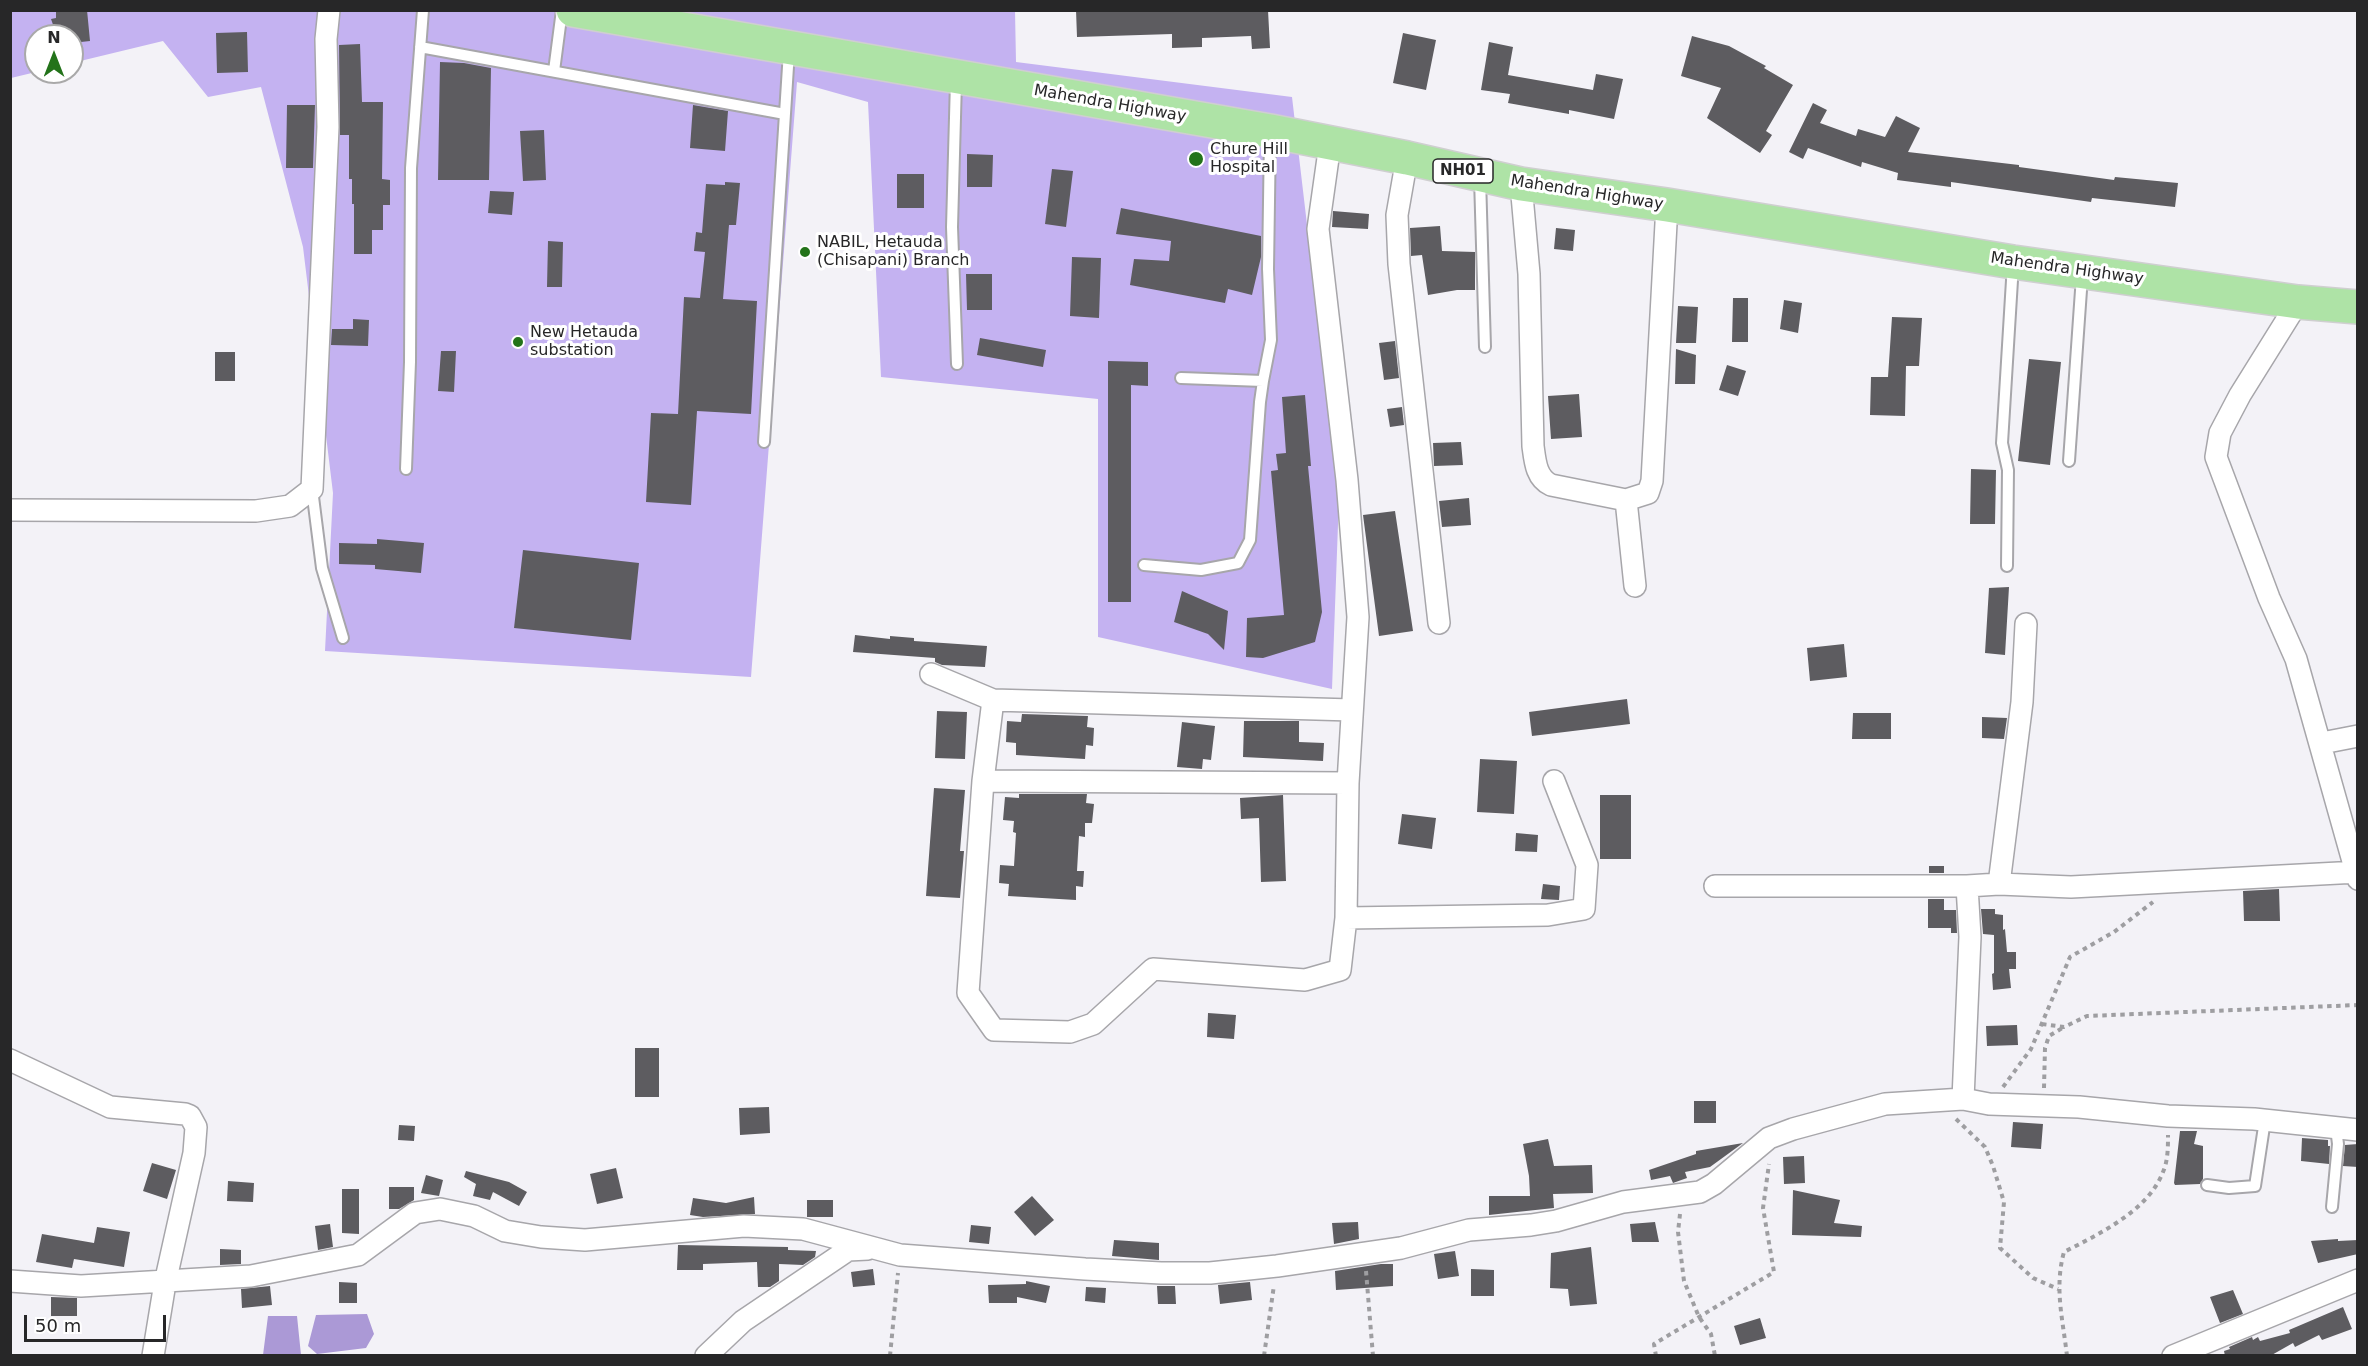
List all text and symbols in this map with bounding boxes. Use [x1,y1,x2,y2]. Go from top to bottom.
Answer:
north arrow [24,24,84,84]
text: N [47,28,61,47]
street label: Mahendra Highway [1032,81,1188,127]
place label: Chure Hill Hospital [1210,140,1288,178]
marker: Chure Hill Hospital [1187,150,1205,168]
road number: NH01 [1433,159,1493,183]
street label: Mahendra Highway [1509,171,1665,215]
place label: NABIL, Hetauda (Chisapani) Branch [817,233,969,271]
marker: NABIL, Hetauda (Chisapani) Branch [798,245,812,259]
street label: Mahendra Highway [1989,249,2145,289]
place label: New Hetauda substation [530,323,638,361]
marker: New Hetauda substation [511,335,525,349]
scale bar [27,1303,170,1341]
text: 50 m [35,1315,81,1336]

